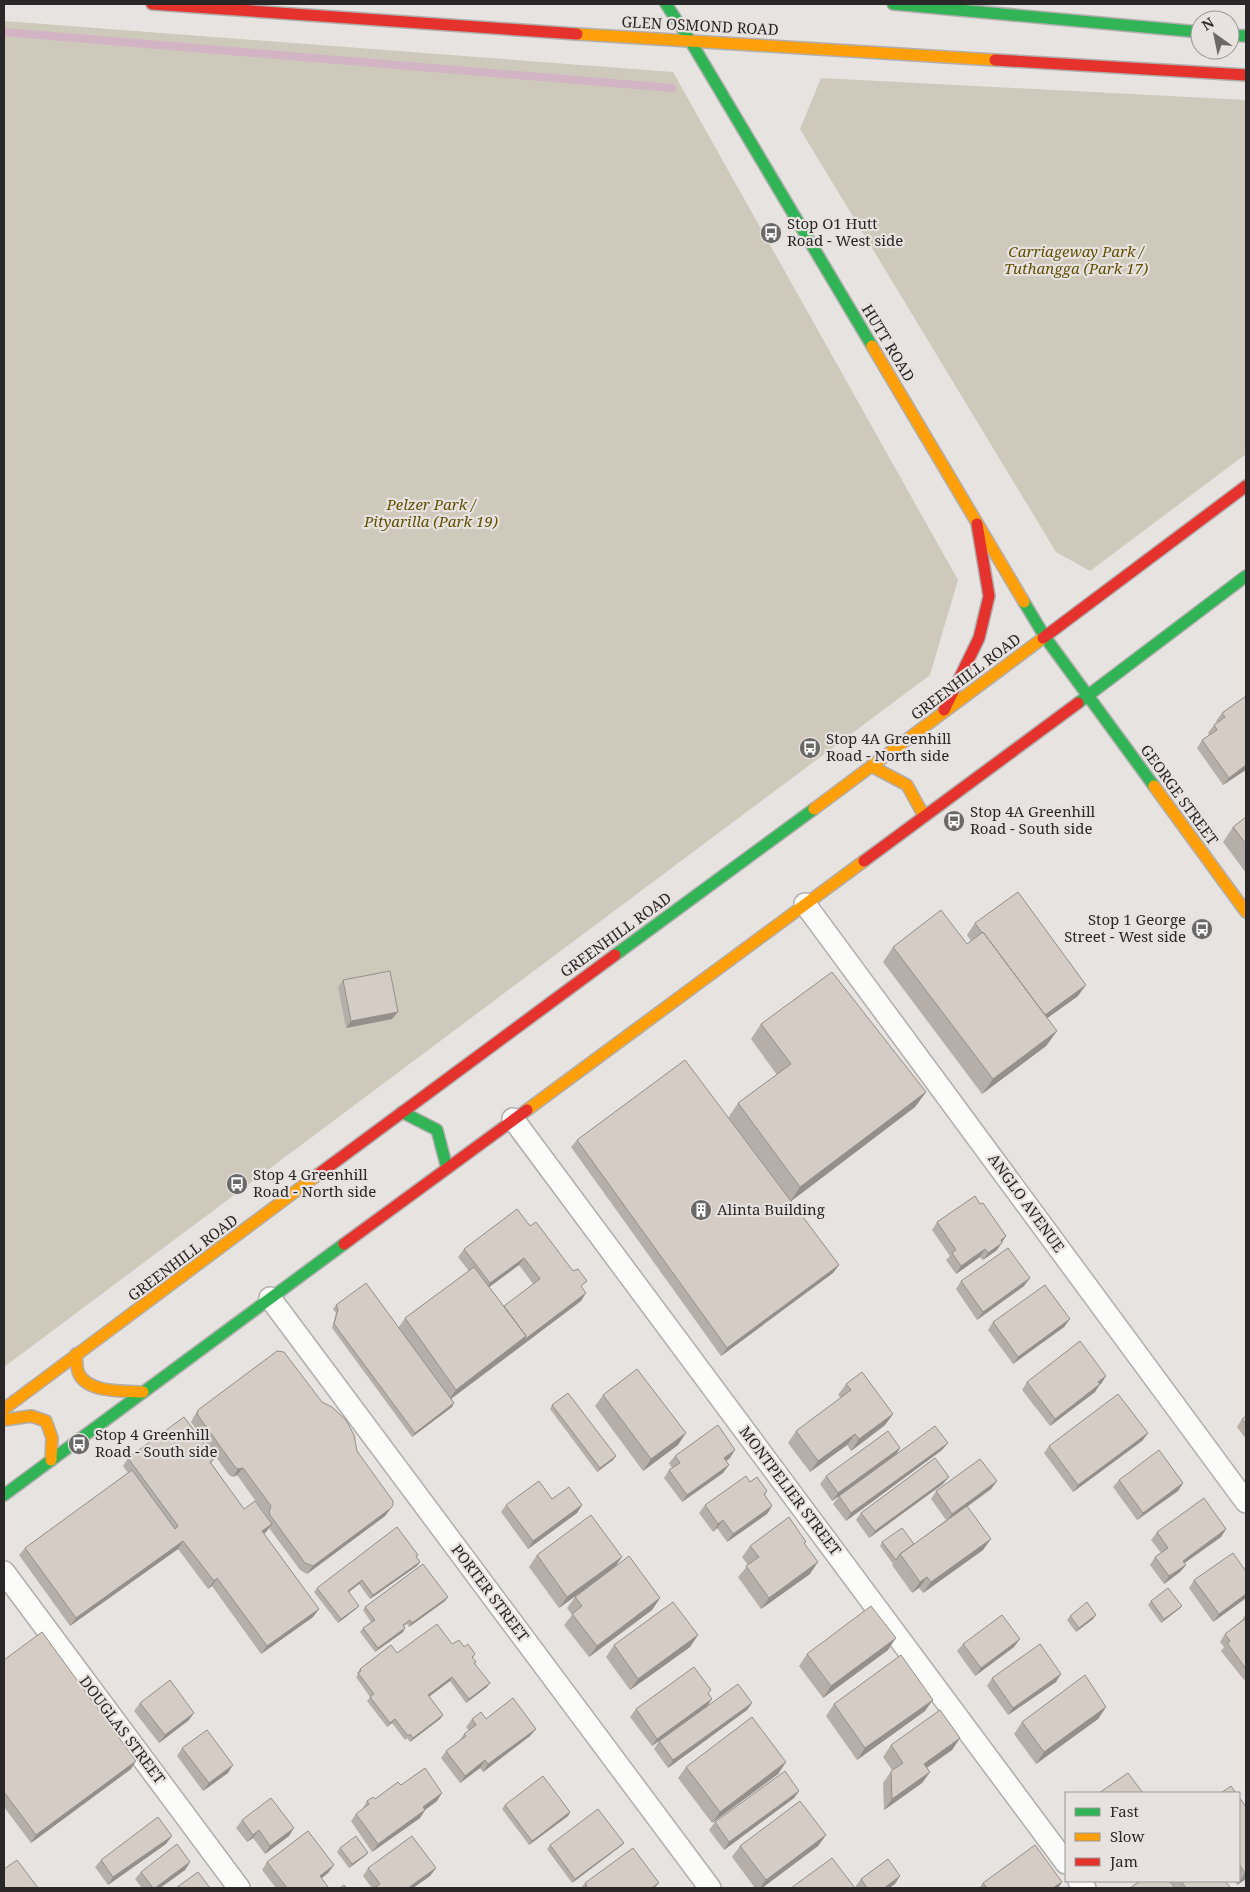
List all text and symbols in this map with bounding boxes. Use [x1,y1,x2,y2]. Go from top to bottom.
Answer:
north arrow [1190,10,1240,60]
street label: GLEN OSMOND ROAD [621,11,779,39]
text: N [1198,13,1217,35]
place label: Stop O1 Hutt Road - West side [787,213,903,250]
bus stop icon: Stop O1 Hutt Road - West side [759,221,783,245]
park label: Carriageway Park / Tuthangga (Park 17) [1004,241,1148,278]
street label: HUTT ROAD [858,300,920,385]
park label: Pelzer Park / Pityarilla (Park 19) [363,494,498,531]
street label: GREENHILL ROAD [906,628,1024,724]
place label: Stop 4A Greenhill Road - North side [826,728,952,765]
bus stop icon: Stop 4A Greenhill Road - North side [798,736,822,760]
street label: GEORGE STREET [1137,740,1223,849]
place label: Stop 4A Greenhill Road - South side [970,801,1096,838]
bus stop icon: Stop 4A Greenhill Road - South side [942,809,966,833]
street label: GREENHILL ROAD [556,887,675,981]
place label: Stop 1 George Street - West side [1064,909,1186,946]
bus stop icon: Stop 1 George Street - West side [1190,917,1214,941]
street label: ANGLO AVENUE [984,1149,1069,1256]
place label: Stop 4 Greenhill Road - North side [253,1164,376,1201]
bus stop icon: Stop 4 Greenhill Road - North side [225,1172,249,1196]
building icon: Alinta Building [689,1198,713,1222]
place label: Alinta Building [717,1199,825,1219]
street label: GREENHILL ROAD [123,1209,241,1305]
street label: MONTPELIER STREET [736,1422,846,1559]
place label: Stop 4 Greenhill Road - South side [95,1424,217,1461]
bus stop icon: Stop 4 Greenhill Road - South side [67,1432,91,1456]
street label: PORTER STREET [448,1540,534,1645]
street label: DOUGLAS STREET [76,1671,170,1787]
legend [1065,1792,1240,1882]
text: Fast [1110,1801,1139,1821]
text: Slow [1110,1826,1144,1846]
text: Jam [1109,1851,1138,1871]

